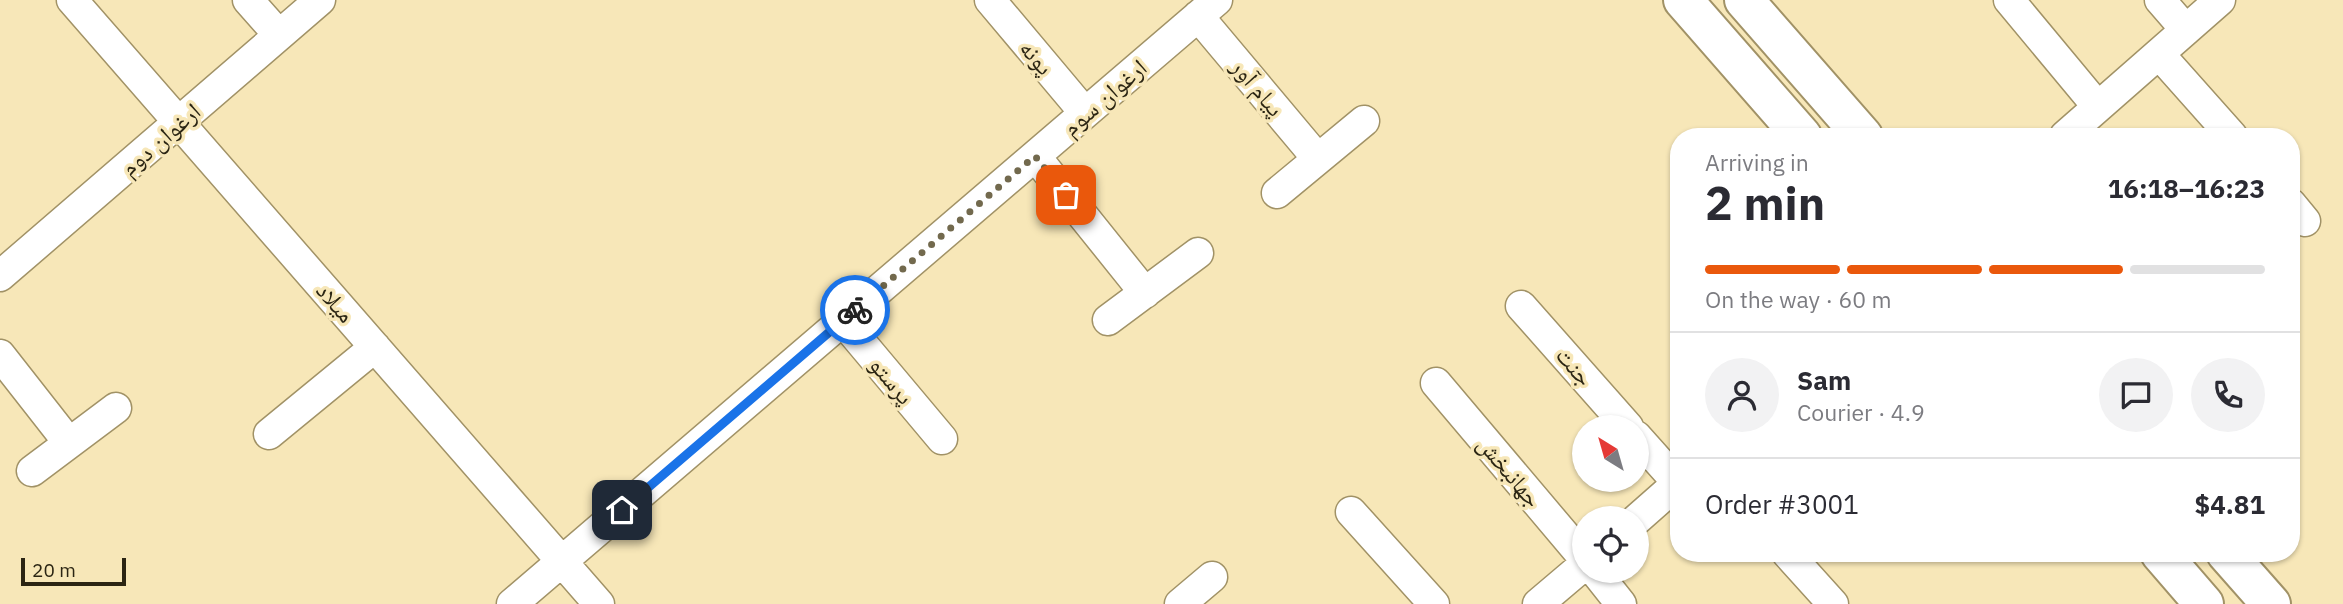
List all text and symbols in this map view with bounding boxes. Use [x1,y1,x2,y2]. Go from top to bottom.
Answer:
street label: پونه [1013,33,1061,81]
street label: پیام آور [1223,50,1292,123]
street label: ارغوان سوم [1055,51,1154,143]
street label: ارغوان دوم [113,95,208,184]
text: Arriving in [1705,147,1809,177]
pin [1036,165,1096,225]
text: 16:18–16:23 [2108,171,2265,205]
text: 2 min [1705,173,1825,233]
icon: bag [1047,176,1085,214]
street label: میلاد [309,275,363,329]
courier [820,275,890,345]
text: On the way · 60 m [1705,284,1892,314]
icon: bike [836,291,874,329]
street label: جنت [1549,340,1601,392]
street label: پرستو [863,349,921,411]
button: person [1705,358,1779,432]
button: chat [2099,358,2173,432]
button: phone [2191,358,2265,432]
text: Sam [1797,363,1851,397]
text: Courier · 4.9 [1797,397,1925,427]
north arrow [1572,415,1648,492]
map controls [1572,415,1649,583]
street label: جهانبخش [1471,428,1549,514]
pin [592,480,652,540]
text: Order #3001 [1705,487,1859,521]
text: $4.81 [2195,487,2265,521]
icon: home [603,491,641,529]
button: locate [1572,506,1649,583]
scale bar [21,555,126,587]
text: 20 m [32,558,76,582]

